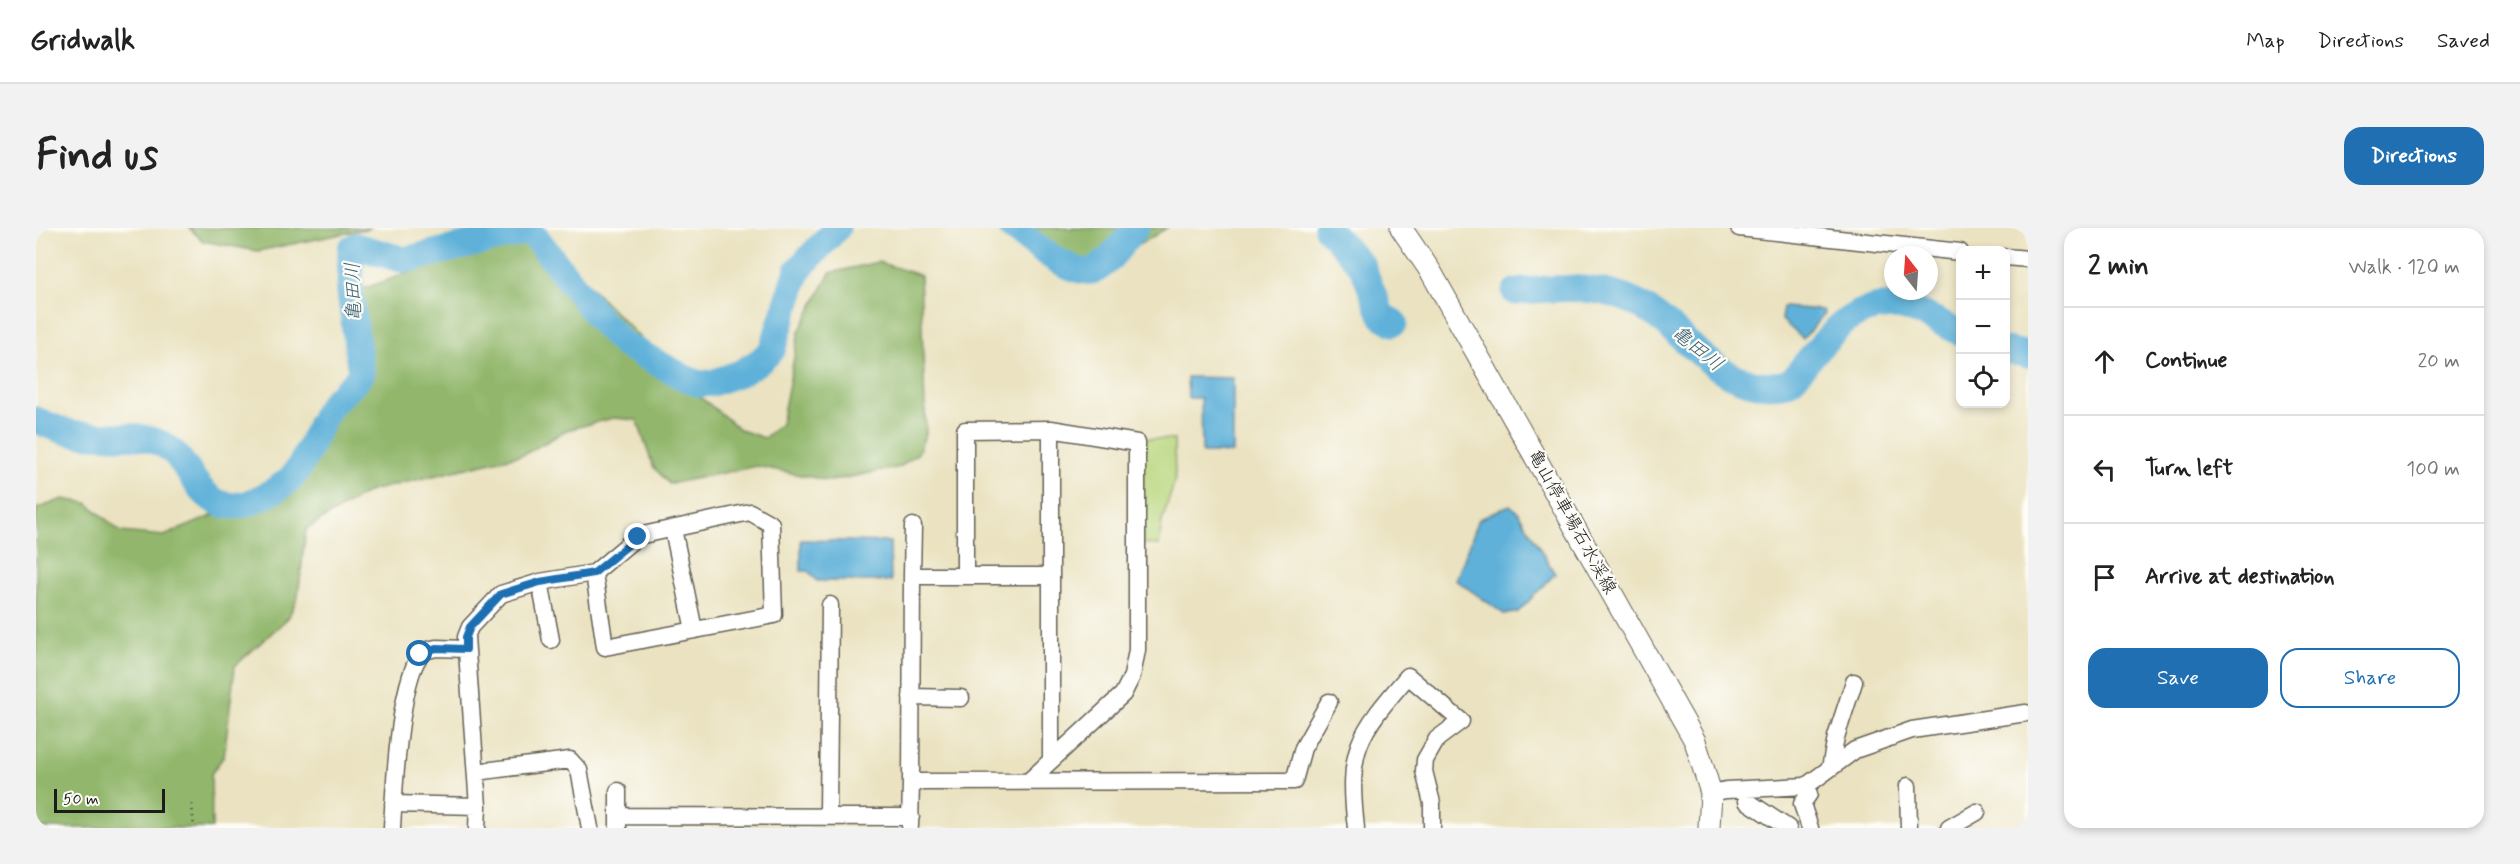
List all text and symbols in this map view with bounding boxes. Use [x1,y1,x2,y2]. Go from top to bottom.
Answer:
text: Gridwalk [30,23,135,60]
text: Map [2246,27,2285,55]
text: Directions [2318,27,2404,55]
text: Saved [2437,27,2490,55]
button: Directions [2344,127,2484,185]
text: Find us [36,129,158,184]
north arrow [1884,246,1938,300]
map controls [1956,246,2010,408]
button: + [1956,246,2010,300]
text: 2 min [2088,250,2149,284]
text: Walk · 120 m [2349,254,2460,281]
water label: 亀田川 [339,262,369,322]
button: − [1956,300,2010,354]
water label: 亀田川 [1665,320,1729,378]
icon: ahead [2088,345,2121,378]
text: Continue [2145,347,2227,375]
text: 20 m [2417,348,2460,375]
button: locate [1956,354,2010,408]
street label: 亀山停車場石水渓線 [1522,445,1622,599]
icon: left [2088,453,2121,486]
text: Turn left [2145,455,2233,483]
text: 100 m [2406,456,2460,483]
route end [624,523,650,549]
icon: arrive [2088,561,2121,594]
text: Arrive at destination [2145,563,2335,591]
route start [406,640,432,666]
button: Save [2088,648,2268,708]
button: Share [2280,648,2460,708]
scale bar [54,786,165,814]
text: 50 m [63,789,99,810]

